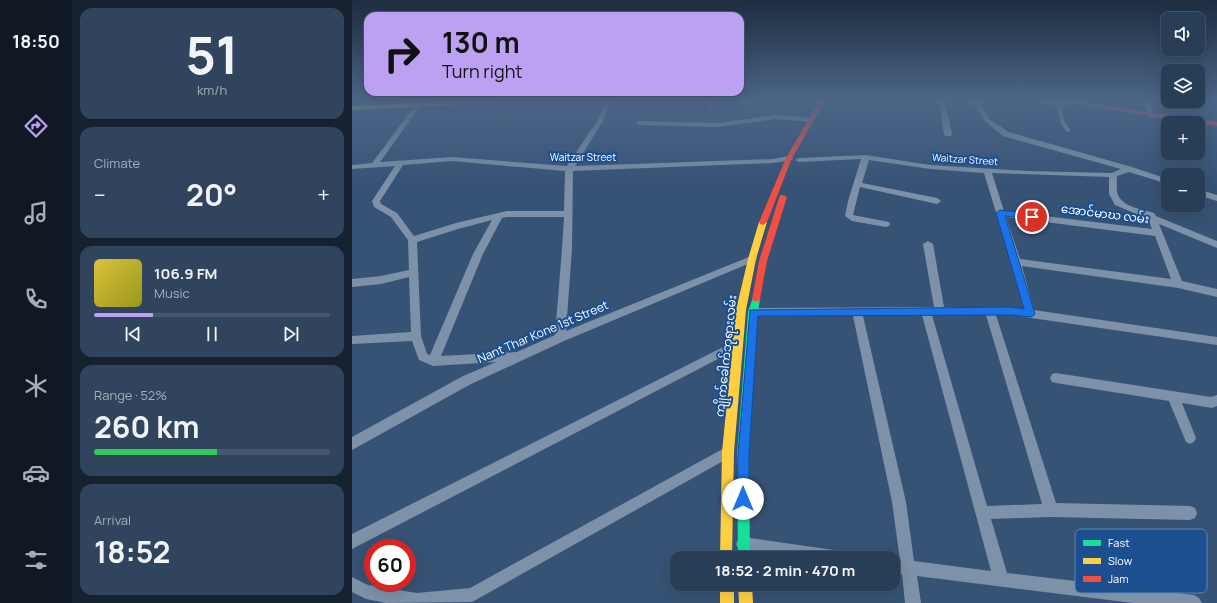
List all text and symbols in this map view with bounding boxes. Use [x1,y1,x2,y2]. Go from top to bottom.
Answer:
map controls [1161,12,1205,212]
button: sound [1161,12,1205,56]
text: 51 [185,19,239,90]
text: 130 m [442,23,520,61]
icon: right [376,28,428,80]
text: 18:50 [12,29,60,53]
text: Turn right [442,59,523,83]
button: layers [1161,64,1205,108]
text: km/h [197,81,227,99]
icon: directions [22,112,50,140]
button: + [1161,116,1205,160]
street label: Waitzar Street [550,150,616,164]
street label: Waitzar Street [931,150,999,168]
text: Climate [94,154,140,172]
button: − [1161,168,1205,212]
text: 20° [186,174,237,215]
text: − [94,180,106,210]
text: + [317,180,330,210]
icon: music [22,199,50,227]
pin [1015,200,1049,234]
street label: အောင်မာဃ လမ်း [1060,200,1150,227]
icon: arrive [1021,206,1043,228]
text: 106.9 FM [154,263,217,284]
text: Music [154,284,190,302]
icon: phone [22,285,50,313]
street label: ကျိုက်ခေါက်ဘုရားလမ်း [711,294,742,418]
street label: Nant Thar Kone 1st Street [475,296,611,367]
icon: previous [122,323,144,345]
icon: pause [201,323,223,345]
icon: next [280,323,302,345]
icon: climate [22,372,50,400]
text: Range · 52% [94,386,167,404]
text: 260 km [94,406,199,447]
icon: car [22,459,50,487]
position arrow [722,478,764,520]
text: Arrival [94,511,131,529]
legend [1075,529,1207,593]
text: 18:52 [94,531,170,572]
text: Fast [1108,535,1130,550]
speed limit sign: 60 [364,539,416,591]
icon: filters [22,546,50,574]
text: Slow [1108,553,1133,568]
text: 18:52 · 2 min · 470 m [715,560,855,581]
text: Jam [1108,571,1129,586]

